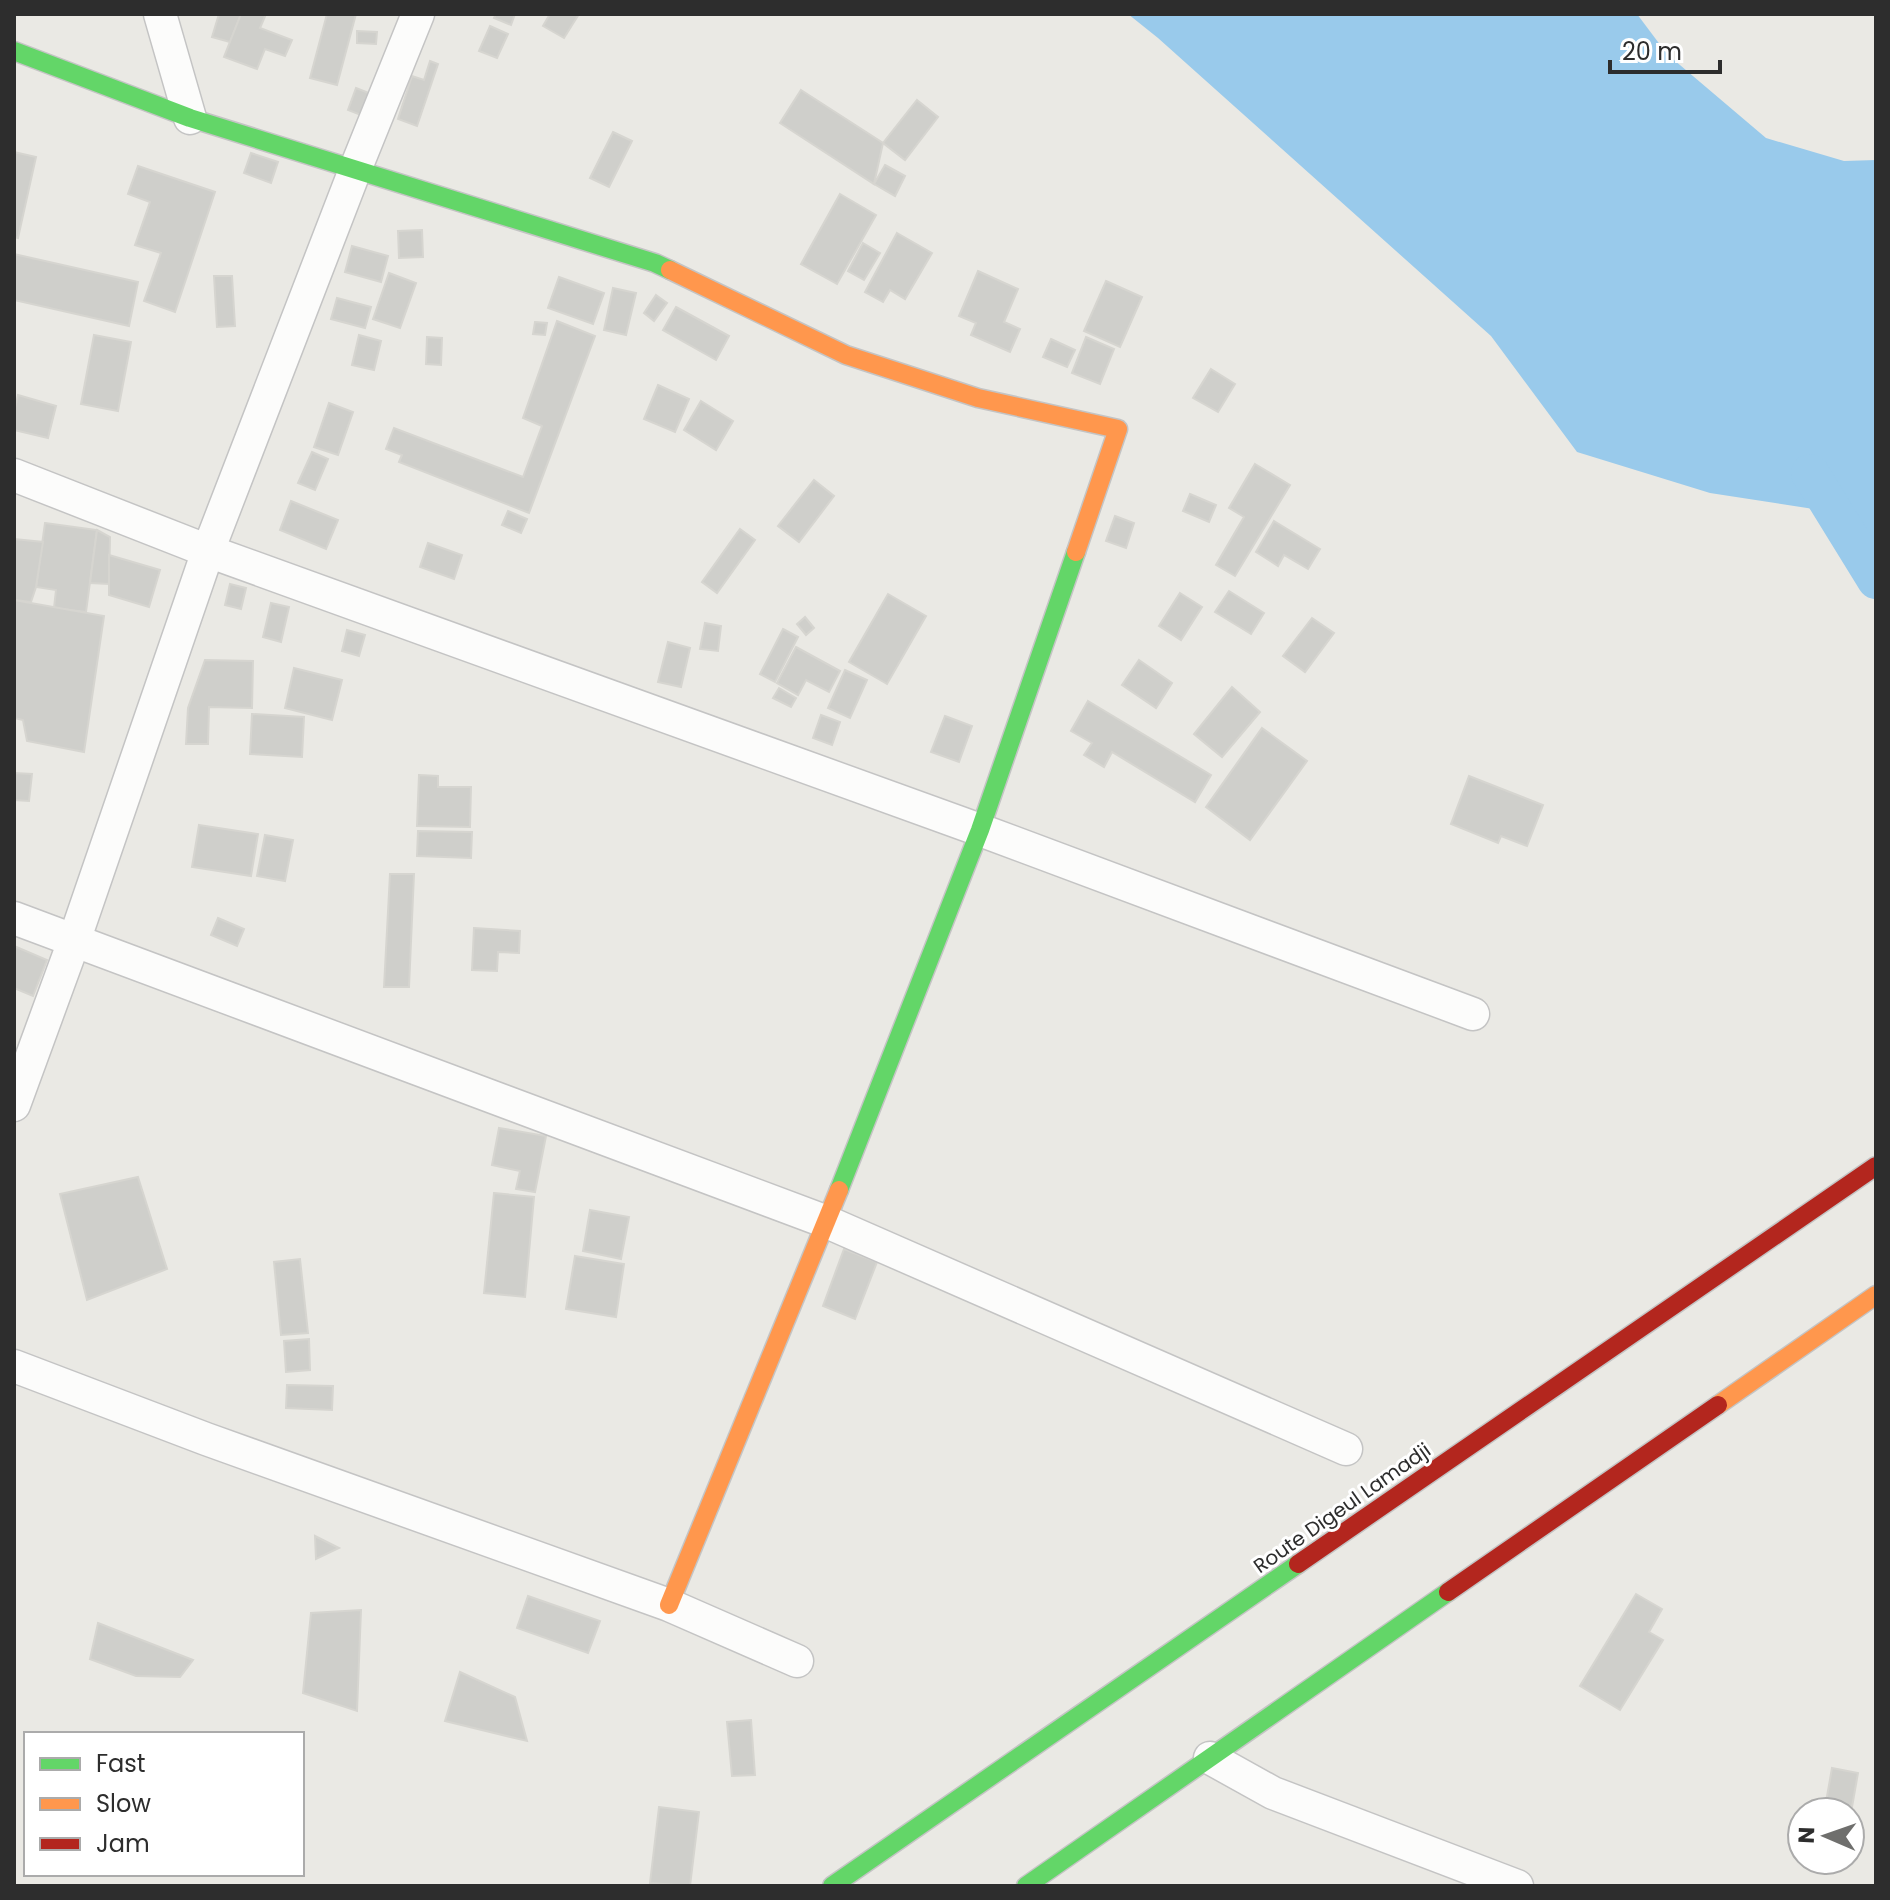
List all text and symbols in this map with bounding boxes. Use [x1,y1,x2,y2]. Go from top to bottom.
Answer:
scale bar [1610,24,1720,74]
text: 20 m [1622,35,1682,68]
street label: Route Digeul Lamadji [1248,1436,1436,1580]
legend [24,1732,304,1876]
text: Fast [96,1747,146,1780]
text: Slow [96,1787,151,1820]
north arrow [1786,1796,1866,1876]
text: Jam [96,1827,150,1860]
text: N [1791,1827,1822,1844]

